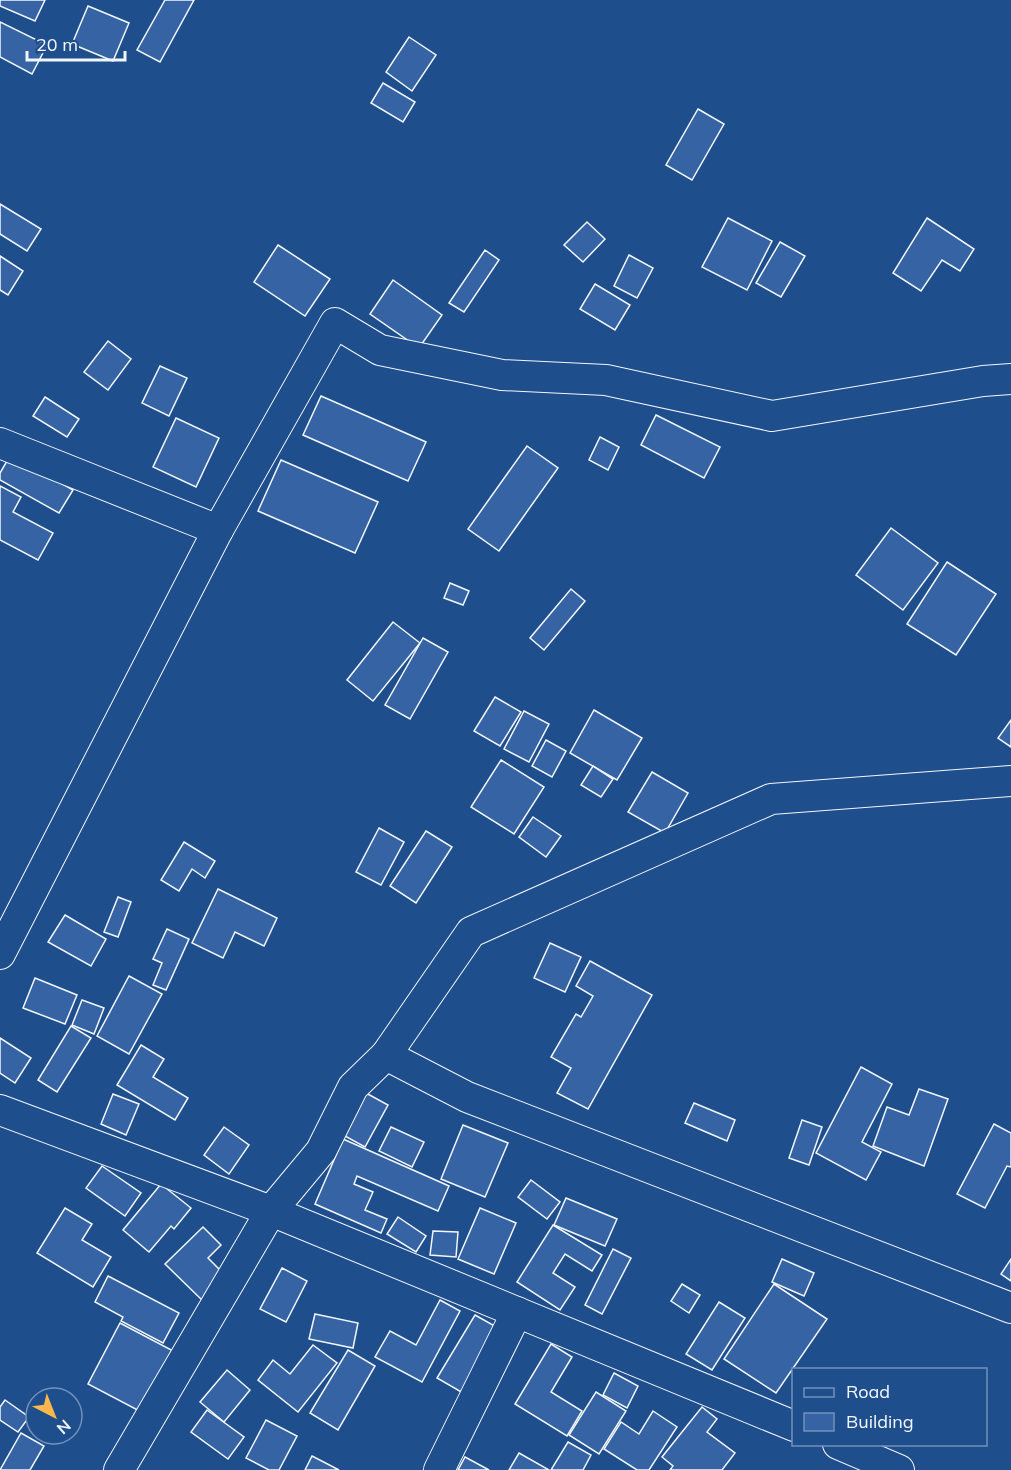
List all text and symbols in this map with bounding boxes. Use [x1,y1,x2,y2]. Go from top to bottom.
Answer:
scale bar [27,24,124,62]
text: 20 m [36,33,78,56]
legend [792,1368,987,1446]
text: Road [846,1380,890,1403]
north arrow [24,1386,84,1446]
text: Building [846,1410,914,1433]
text: N [53,1416,75,1439]

